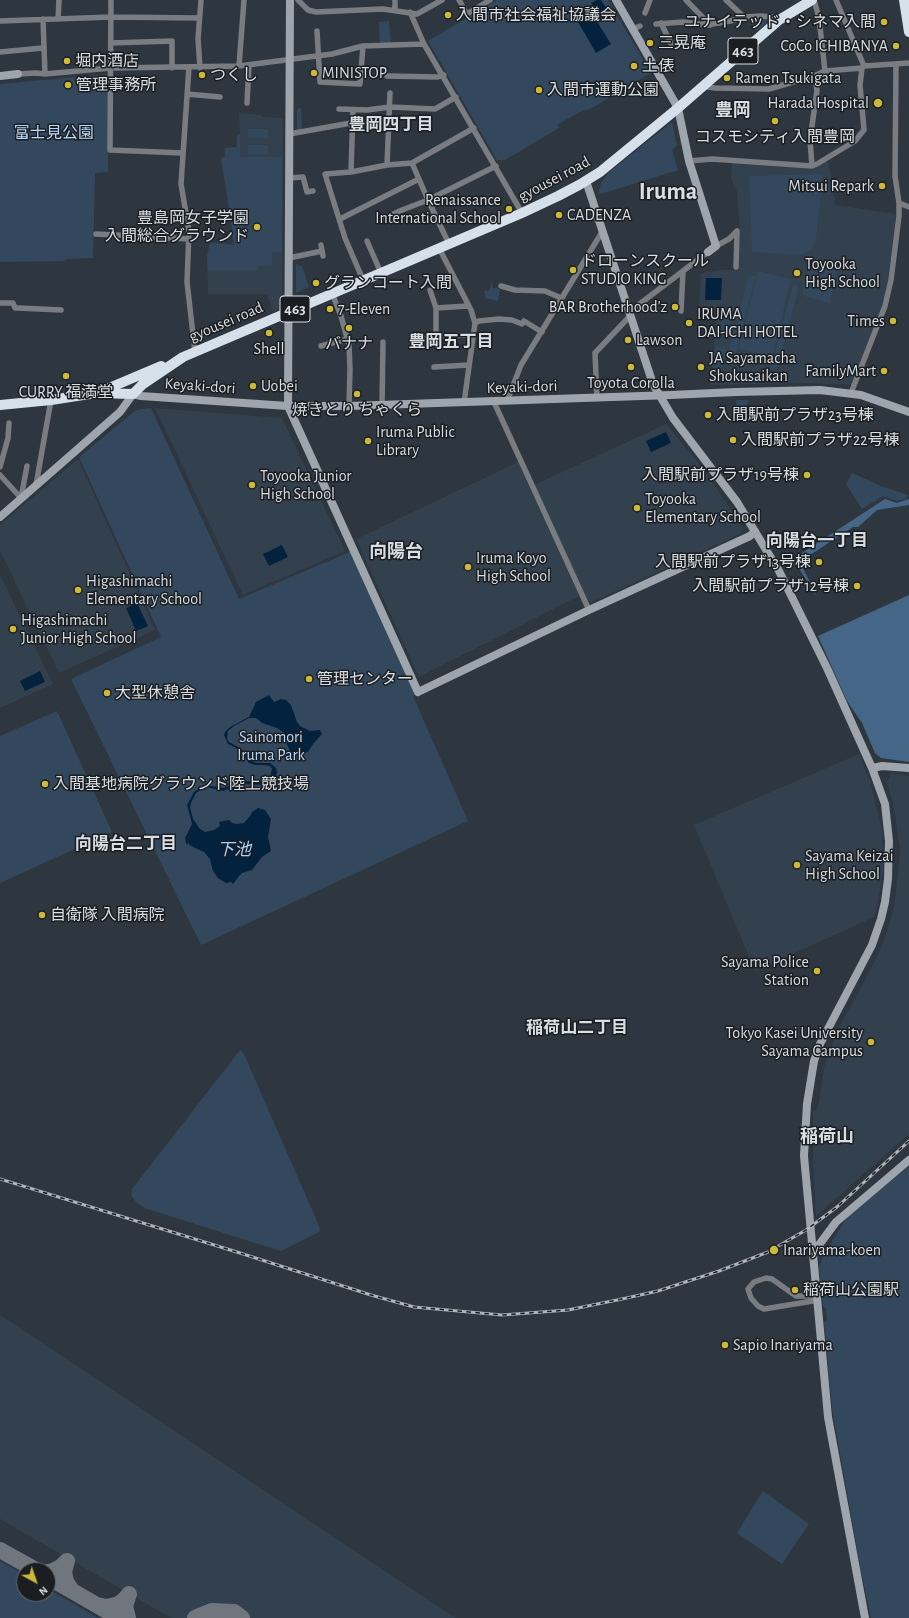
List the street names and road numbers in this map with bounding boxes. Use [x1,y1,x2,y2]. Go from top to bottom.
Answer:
road number: 463 [728,38,758,64]
street label: gyousei road [515,152,593,206]
road number: 463 [280,296,310,322]
street label: gyousei road [186,298,266,346]
street label: Keyaki-dori [164,374,236,398]
street label: Keyaki-dori [486,376,558,398]

